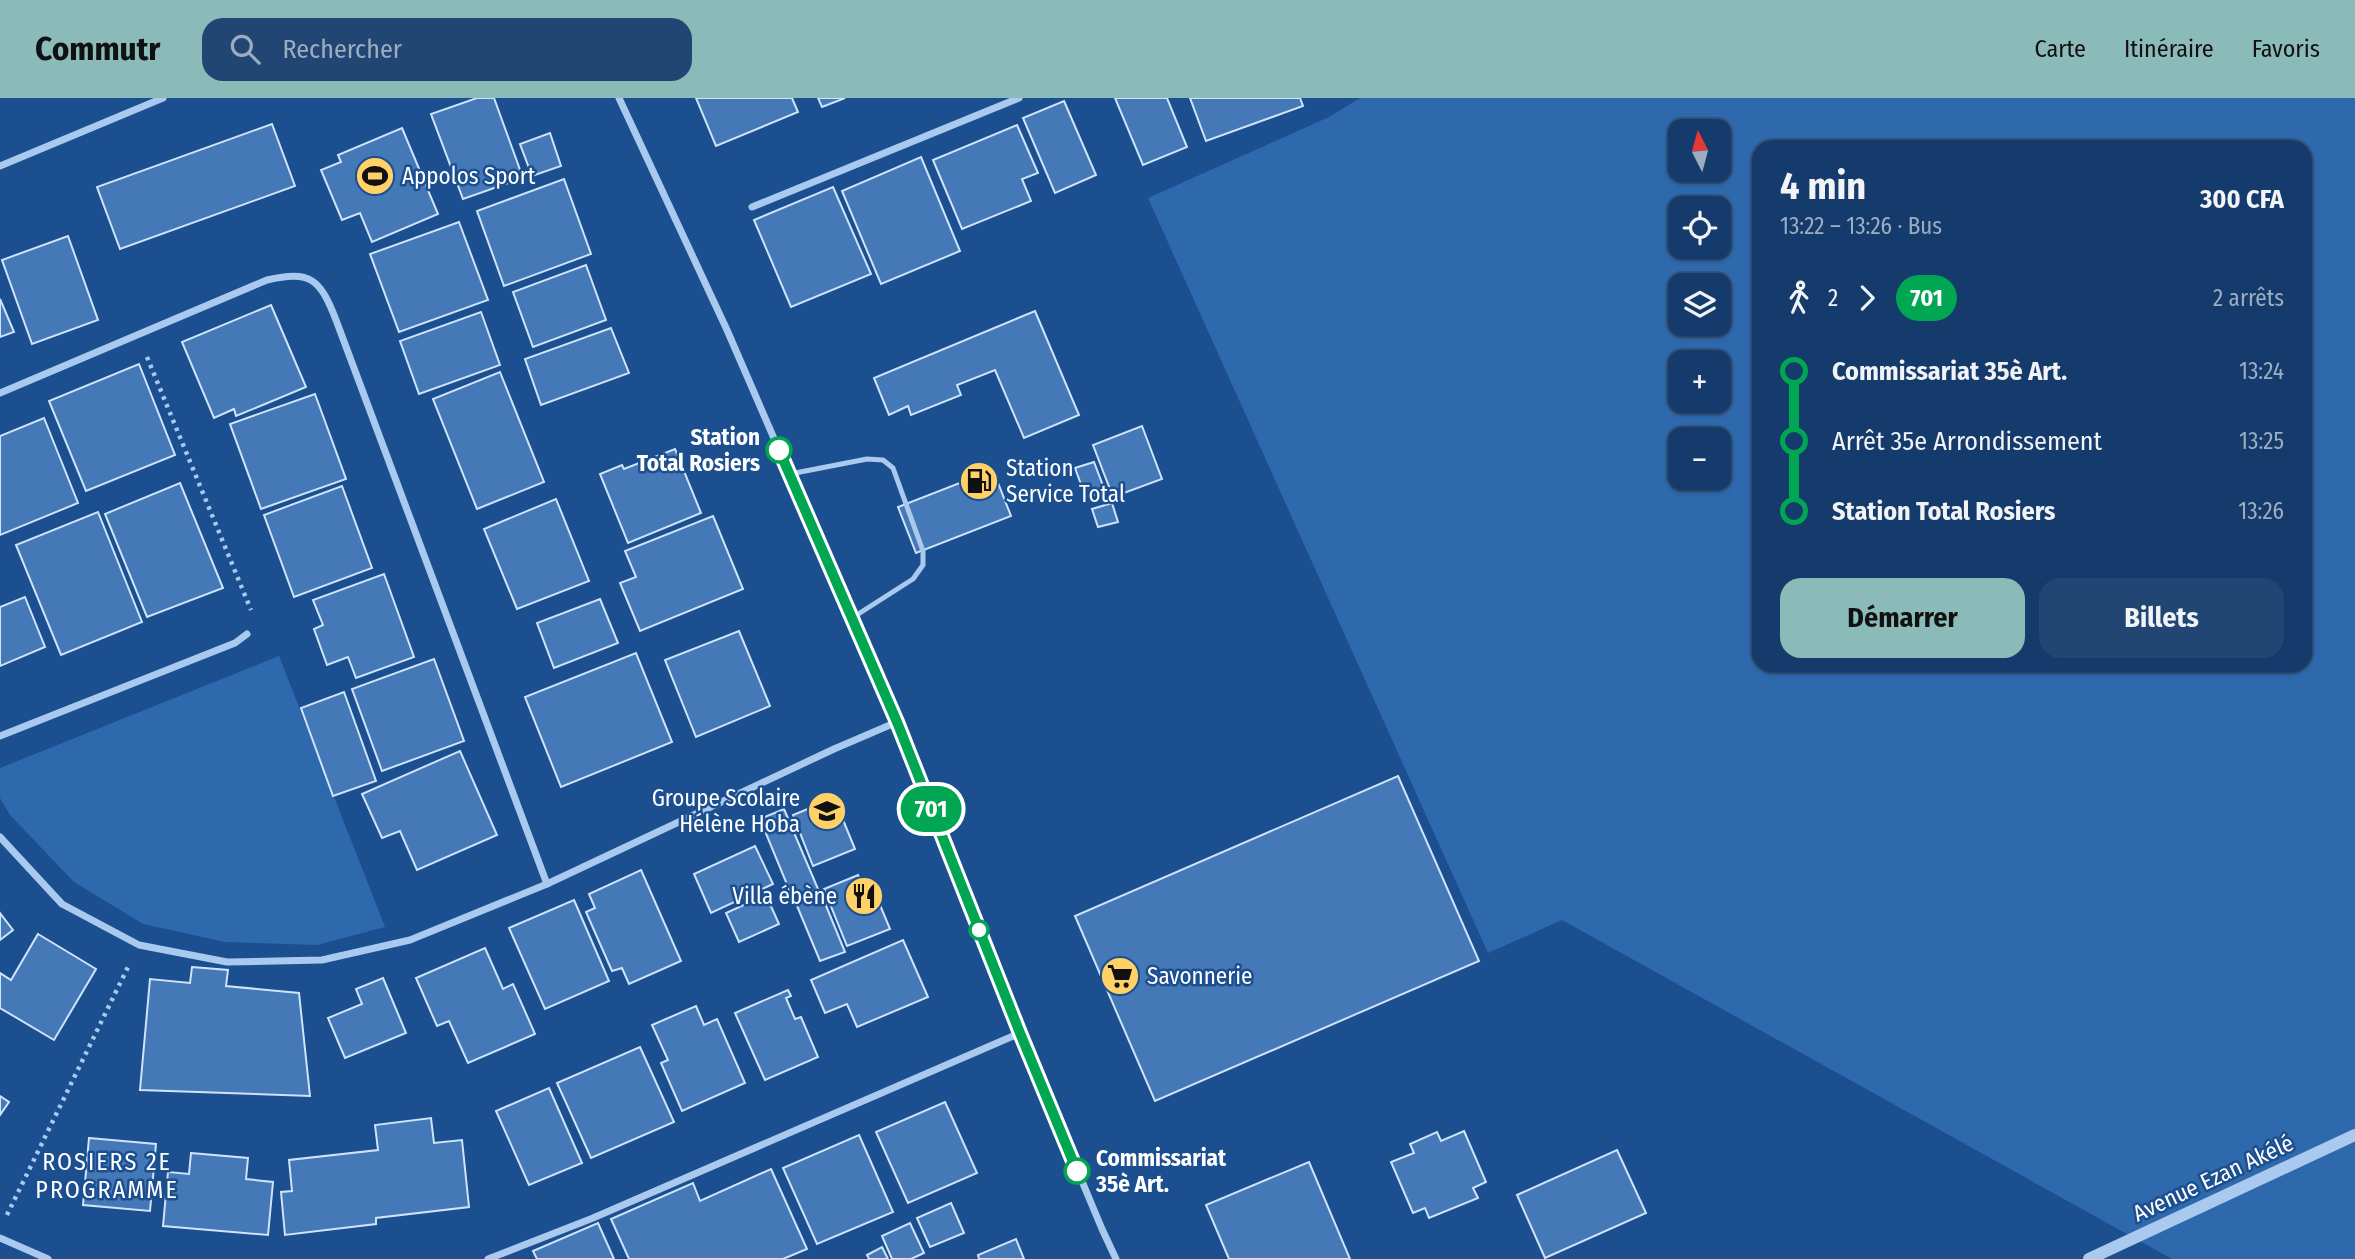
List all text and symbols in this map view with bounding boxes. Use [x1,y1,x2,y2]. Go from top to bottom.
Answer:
search box [202,18,692,81]
text: Commutr [35,29,160,69]
icon: search [226,30,264,68]
text: Rechercher [282,34,402,65]
text: Carte [2035,35,2086,63]
text: Itinéraire [2124,35,2214,63]
text: Favoris [2252,35,2320,63]
north arrow [1668,119,1731,182]
map controls [1668,119,1731,490]
sports icon: Appolos Sport [354,155,396,197]
place label: Appolos Sport [402,162,536,190]
text: 4 min [1780,163,1866,209]
text: 300 CFA [2200,184,2284,215]
button: locate [1668,196,1731,259]
text: 13:22 – 13:26 · Bus [1780,212,1942,240]
button: layers [1668,273,1731,336]
icon: walk [1780,279,1818,317]
icon: forward [1848,279,1886,317]
text: 2 [1828,284,1838,312]
text: 701 [1910,284,1943,312]
text: 2 arrêts [2213,284,2284,312]
button: + [1668,350,1731,413]
text: Commissariat 35è Art. [1832,356,2067,387]
text: 13:24 [2239,357,2284,385]
place label: Station Total Rosiers [637,423,760,477]
text: Arrêt 35e Arrondissement [1832,426,2102,457]
button: − [1668,427,1731,490]
text: 13:25 [2239,427,2284,455]
marker: Station Total Rosiers [766,437,792,463]
place label: Station Service Total [1006,454,1125,508]
fuel station icon: Station Service Total [958,460,1000,502]
text: Station Total Rosiers [1832,496,2055,527]
text: 13:26 [2238,497,2284,525]
button: Démarrer [1780,578,2025,658]
button: Billets [2039,578,2284,658]
place label: Groupe Scolaire Hélène Hoba [652,784,800,838]
line badge: 701 [891,786,971,832]
school or university icon: Groupe Scolaire Hélène Hoba [806,790,848,832]
text: 701 [915,795,947,823]
restaurant icon: Villa ébène [843,875,885,917]
place label: Villa ébène [732,882,837,910]
unlabelled marker [969,920,989,940]
supermarket icon: Savonnerie [1099,955,1141,997]
place label: Savonnerie [1147,962,1252,990]
street label: Avenue Ezan Akélé [2128,1129,2298,1227]
place label: Commissariat 35è Art. [1095,1144,1227,1198]
district label: ROSIERS 2E PROGRAMME [35,1148,179,1204]
marker: Commissariat 35è Art. [1064,1158,1090,1184]

